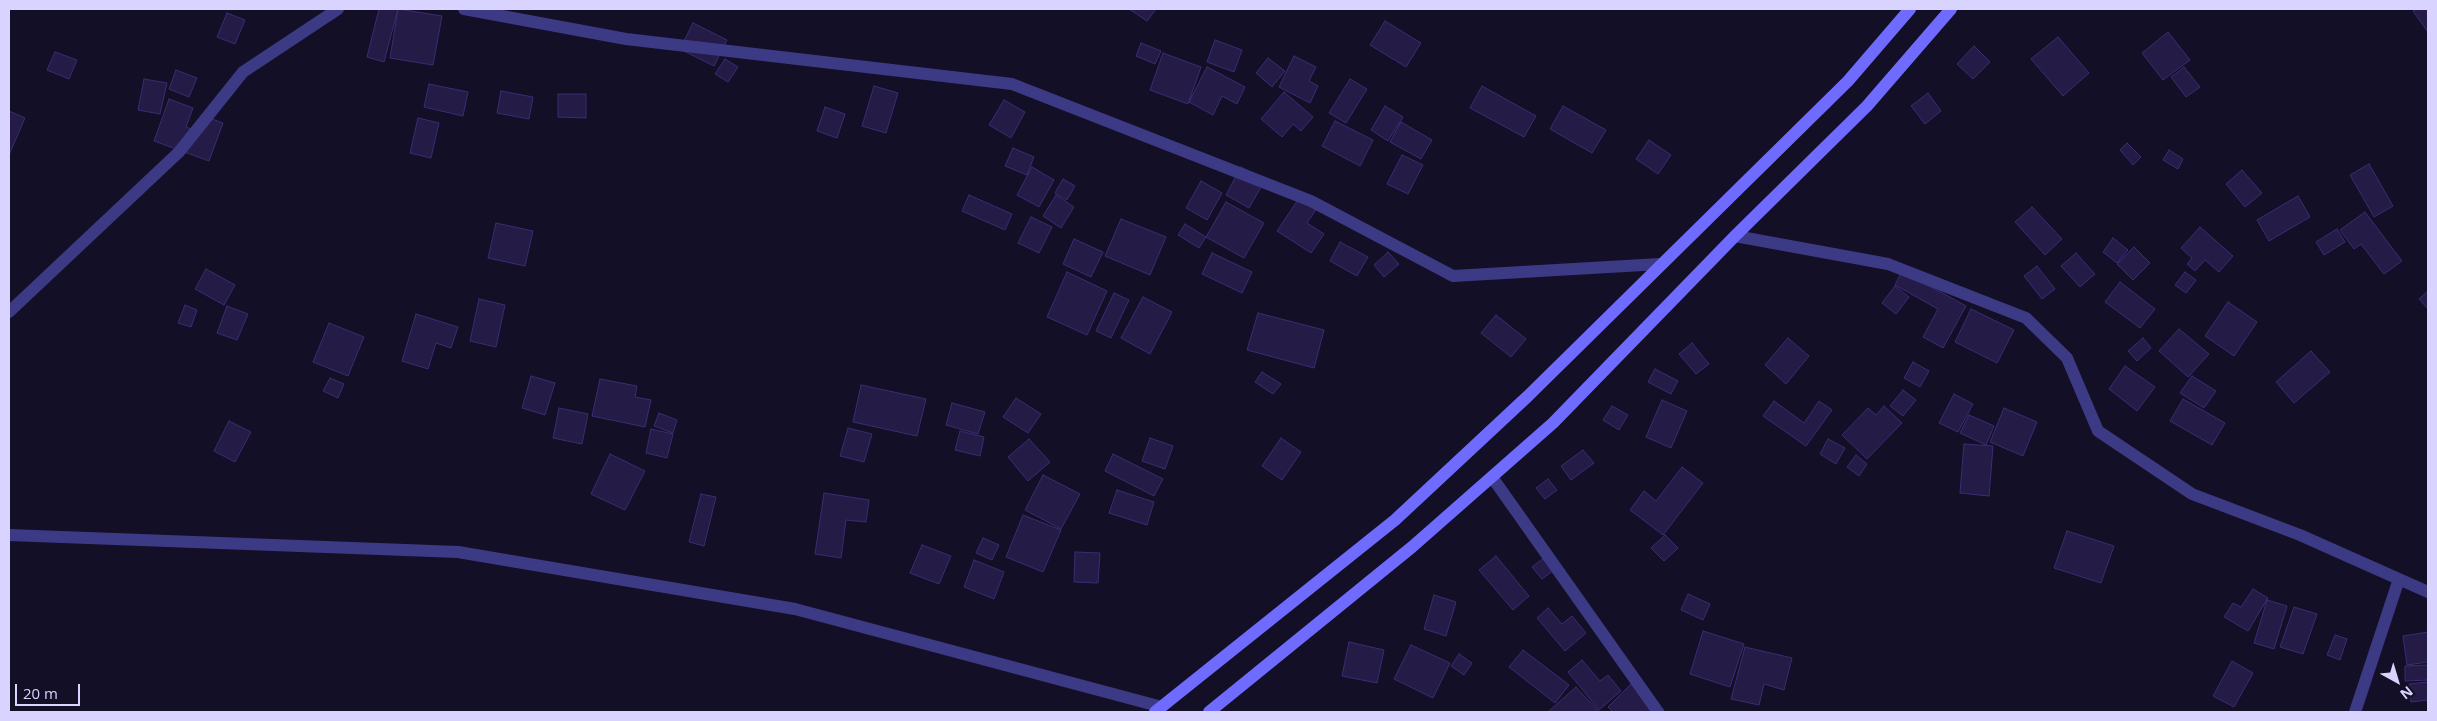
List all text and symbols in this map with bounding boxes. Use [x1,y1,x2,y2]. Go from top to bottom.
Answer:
north arrow [2372,656,2422,706]
scale bar [18,674,82,706]
text: N [2396,682,2417,704]
text: 20 m [23,683,58,703]

